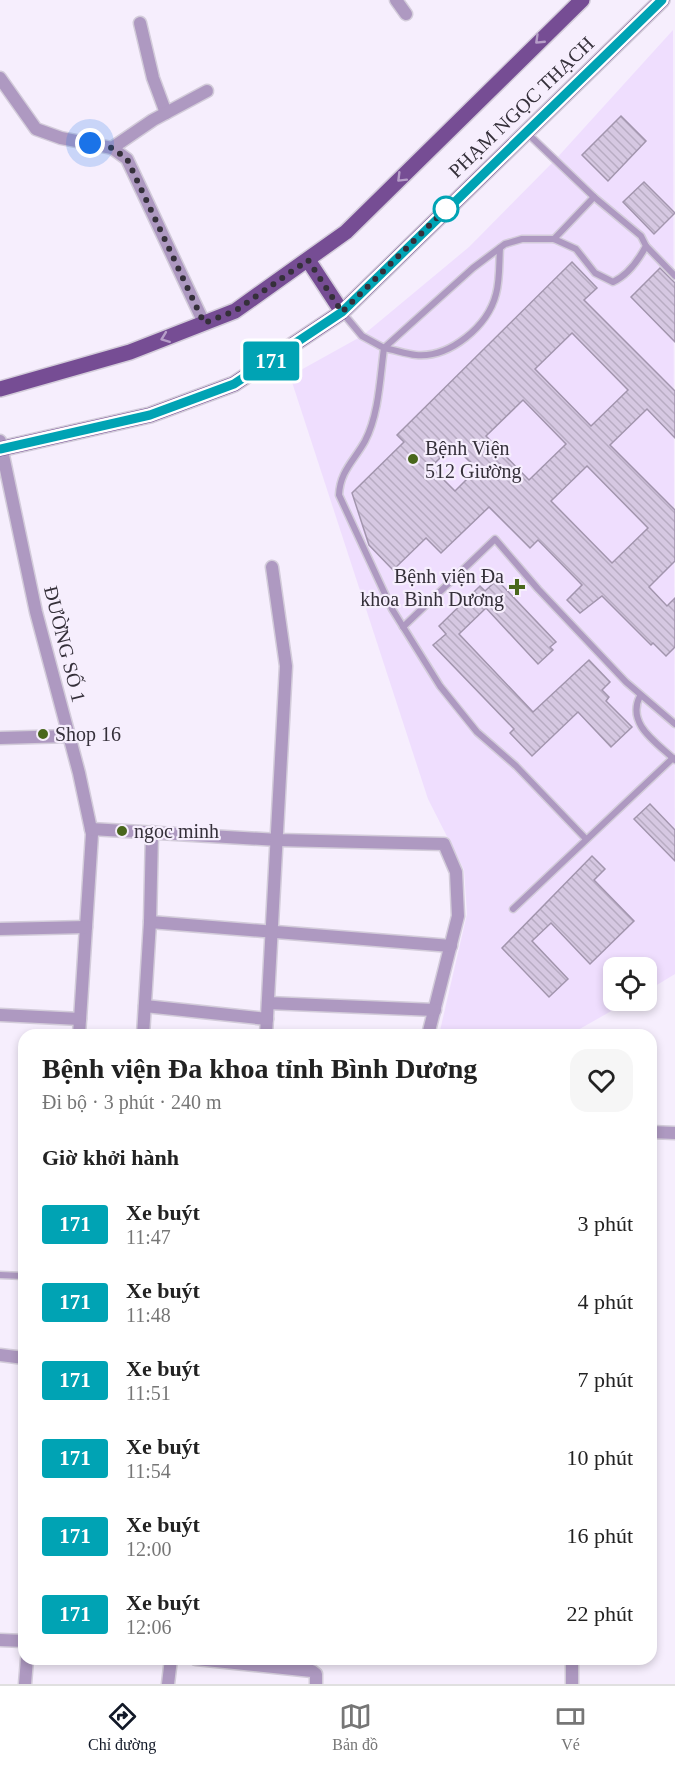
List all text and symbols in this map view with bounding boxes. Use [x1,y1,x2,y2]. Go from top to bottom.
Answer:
street label: PHẠM NGỌC THẠCH [444,32,598,182]
one-way arrow [536,33,547,44]
your location [75,128,105,158]
one-way arrow [397,170,408,181]
unlabelled marker [433,196,459,222]
one-way arrow [161,331,172,343]
line badge: 171 [236,342,306,380]
text: 171 [255,349,287,373]
place label: Bệnh Viện 512 Giường [425,437,521,483]
marker: Bệnh Viện 512 Giường [406,452,420,466]
place label: Bệnh viện Đa khoa Bình Dương [360,565,504,611]
marker: Bệnh viện Đa khoa Bình Dương [508,578,526,596]
street label: ĐƯỜNG SỐ 1 [40,583,91,704]
place label: Shop 16 [55,723,121,746]
marker: Shop 16 [36,727,50,741]
place label: ngoc minh [134,820,219,843]
marker: ngoc minh [115,824,129,838]
map controls [603,957,657,1011]
button: locate [603,957,657,1011]
button: heart [570,1049,633,1112]
text: Bệnh viện Đa khoa tỉnh Bình Dương [42,1053,477,1084]
text: Đi bộ · 3 phút · 240 m [42,1091,221,1113]
text: Giờ khởi hành [42,1145,179,1170]
text: Xe buýt [126,1200,200,1225]
text: 3 phút [577,1211,633,1236]
text: 171 [59,1212,91,1236]
text: 11:47 [126,1226,171,1248]
text: Xe buýt [126,1278,200,1303]
text: 4 phút [577,1289,633,1314]
text: 171 [59,1290,91,1314]
text: 11:48 [126,1304,171,1326]
text: Xe buýt [126,1356,200,1381]
text: 7 phút [577,1367,633,1392]
text: 171 [59,1368,91,1392]
text: 11:51 [126,1382,171,1404]
text: Xe buýt [126,1434,200,1459]
text: 10 phút [566,1445,633,1470]
text: 171 [59,1446,91,1470]
text: 11:54 [126,1460,171,1482]
text: Xe buýt [126,1512,200,1537]
text: 16 phút [566,1523,633,1548]
text: 171 [59,1524,91,1548]
text: 12:00 [126,1538,172,1560]
text: Xe buýt [126,1590,200,1615]
text: 22 phút [566,1601,633,1626]
text: 171 [59,1602,91,1626]
text: 12:06 [126,1616,172,1638]
tab: Chỉ đường [88,1700,156,1754]
tab: Bản đồ [332,1700,378,1754]
tab: Vé [554,1700,587,1754]

